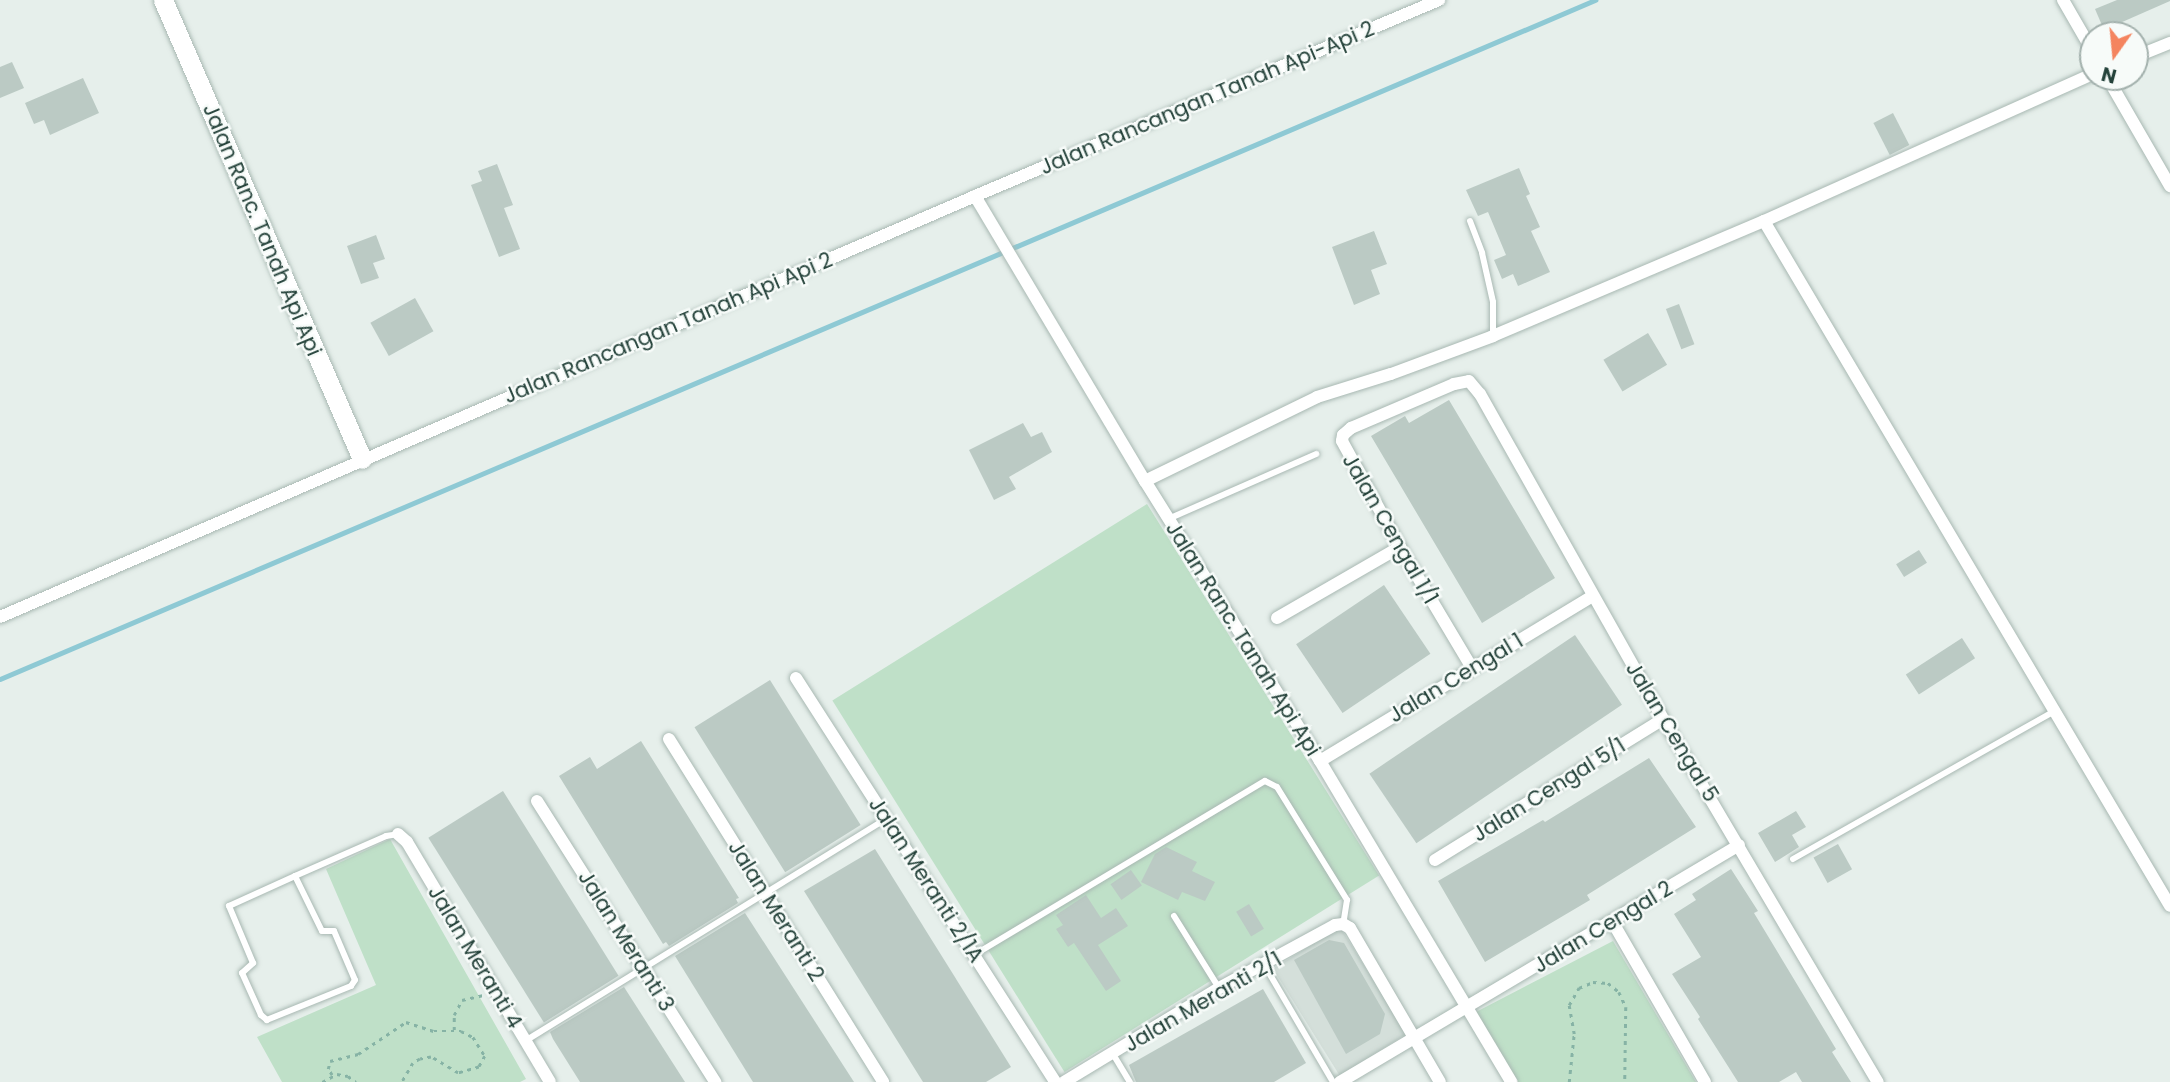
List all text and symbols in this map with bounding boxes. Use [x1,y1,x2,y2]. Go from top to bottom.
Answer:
street label: Jalan Rancangan Tanah Api-Api 2 [1036,16,1378,180]
north arrow [2079,21,2149,91]
text: N [2099,60,2119,90]
street label: Jalan Ranc. Tanah Api Api [197,100,327,360]
street label: Jalan Rancangan Tanah Api Api 2 [500,247,836,409]
street label: Jalan Cengal 1/1 [1337,450,1443,608]
street label: Jalan Ranc. Tanah Api Api [1160,517,1326,761]
street label: Jalan Cengal 1 [1384,628,1528,728]
street label: Jalan Cengal 5 [1620,657,1724,807]
street label: Jalan Cengal 5/1 [1468,733,1630,847]
street label: Jalan Meranti 2/1A [863,793,989,967]
street label: Jalan Meranti 2 [723,836,829,986]
street label: Jalan Meranti 3 [573,866,679,1016]
street label: Jalan Cengal 2 [1529,876,1677,978]
street label: Jalan Meranti 4 [422,881,528,1033]
street label: Jalan Meranti 2/1 [1120,947,1286,1057]

